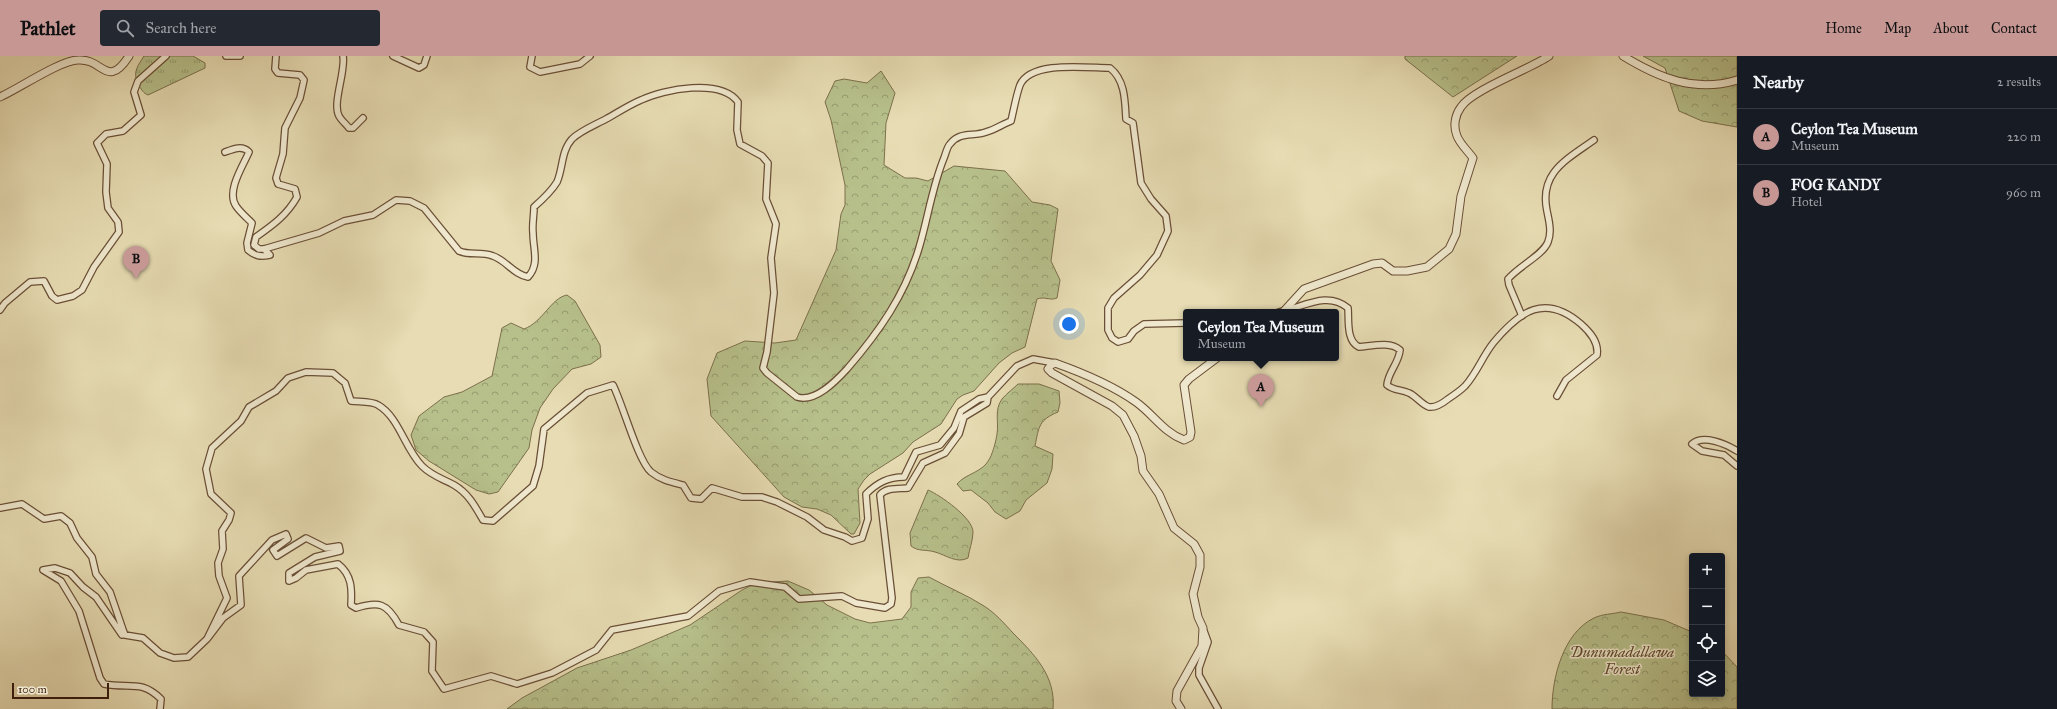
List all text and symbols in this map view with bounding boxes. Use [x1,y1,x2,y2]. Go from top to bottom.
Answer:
search box [100,10,380,46]
text: Pathlet [20,17,76,40]
icon: search [114,17,136,39]
text: Search here [146,19,217,37]
text: Home [1825,20,1862,37]
text: Map [1884,20,1911,37]
text: About [1933,20,1969,37]
text: Contact [1991,20,2037,37]
text: Nearby [1753,72,1804,93]
text: 2 results [1997,74,2041,90]
text: Ceylon Tea Museum [1791,120,1918,138]
text: A [1762,129,1770,145]
text: 220 m [2007,129,2041,145]
text: Museum [1791,138,1839,154]
text: FOG KANDY [1791,176,1881,194]
text: B [1762,185,1770,201]
text: 960 m [2006,185,2041,201]
text: Hotel [1791,194,1822,210]
pin: B [123,246,149,279]
popup [1183,309,1339,361]
your location [1059,314,1079,334]
text: Ceylon Tea Museum [1198,318,1324,336]
text: Museum [1198,336,1246,352]
pin: A [1248,374,1274,407]
map controls [1689,553,1725,697]
button: + [1689,553,1725,589]
button: − [1689,589,1725,625]
button: locate [1689,625,1725,661]
park label: Dunumadallawa Forest [1570,643,1674,678]
button: layers [1689,661,1725,697]
scale bar [12,681,109,700]
text: 100 m [18,683,47,696]

